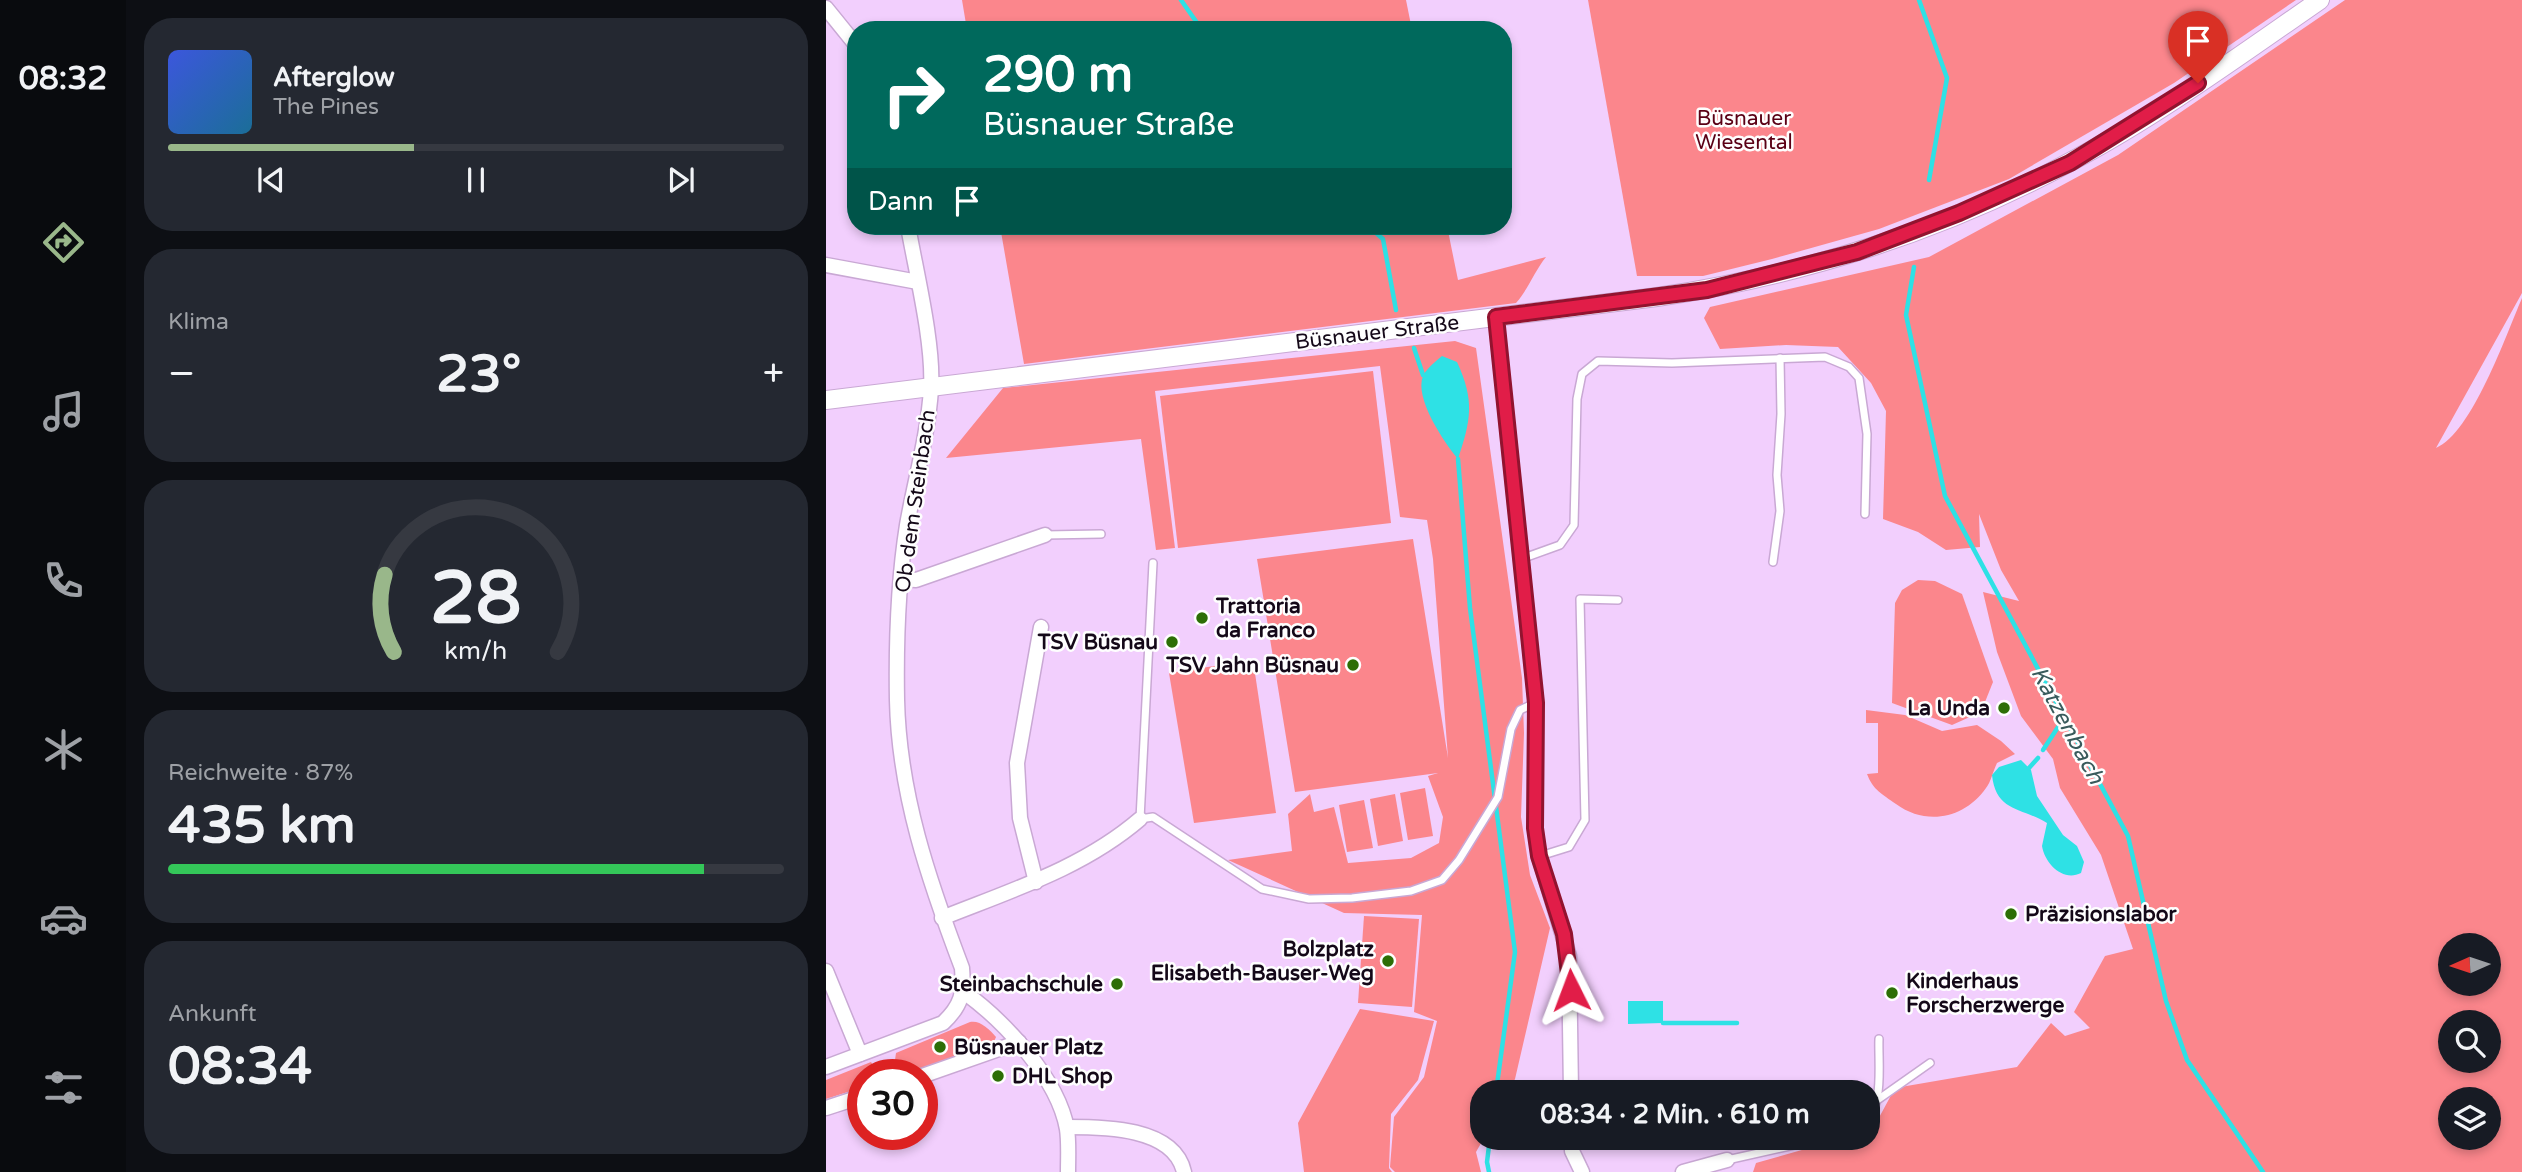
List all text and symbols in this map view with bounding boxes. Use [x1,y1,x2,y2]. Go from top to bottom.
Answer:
pin [2168,11,2228,83]
icon: arrive [2179,22,2217,60]
text: 290 m [983,46,1133,105]
icon: right [868,49,959,140]
text: 08:32 [19,60,107,98]
text: Afterglow [273,62,395,93]
text: The Pines [273,93,379,121]
text: Büsnauer Straße [983,106,1234,144]
park label: Büsnauer Wiesental [1695,106,1793,155]
icon: previous [252,161,290,199]
icon: pause [457,161,495,199]
icon: next [662,161,700,199]
icon: arrive [948,182,986,220]
text: Dann [868,186,934,217]
icon: directions [39,218,88,267]
text: Klima [168,308,229,336]
street label: Büsnauer Straße [1294,310,1461,355]
text: 23° [436,343,521,406]
text: − [168,351,195,397]
text: + [763,351,784,397]
icon: music [39,387,88,436]
street label: Ob dem Steinbach [890,408,941,594]
text: 28 [430,555,522,643]
icon: phone [39,556,88,605]
place label: Trattoria da Franco [1215,594,1315,643]
marker: Trattoria da Franco [1194,610,1210,626]
place label: TSV Büsnau [1037,630,1158,655]
marker: TSV Büsnau [1164,634,1180,650]
text: km/h [445,636,507,666]
place label: TSV Jahn Büsnau [1165,653,1339,678]
marker: TSV Jahn Büsnau [1345,657,1361,673]
water label: Katzenbach [2024,662,2110,790]
place label: La Unda [1907,696,1990,721]
marker: La Unda [1996,700,2012,716]
icon: climate [39,725,88,774]
text: Reichweite · 87% [168,759,353,787]
text: 435 km [168,794,356,857]
icon: car [39,894,88,943]
place label: Präzisionslabor [2025,902,2177,927]
marker: Präzisionslabor [2003,906,2019,922]
north arrow [2438,933,2501,996]
map controls [2438,933,2501,1150]
place label: Bolzplatz Elisabeth-Bauser-Weg [1151,937,1375,986]
marker: Bolzplatz Elisabeth-Bauser-Weg [1380,953,1396,969]
position arrow [1534,953,1608,1027]
place label: Kinderhaus Forscherzwerge [1906,969,2065,1018]
place label: Steinbachschule [940,972,1103,997]
marker: Steinbachschule [1109,976,1125,992]
marker: Kinderhaus Forscherzwerge [1884,985,1900,1001]
text: Ankunft [168,1000,257,1028]
button: search [2438,1010,2501,1073]
text: 08:34 [168,1035,312,1098]
place label: Büsnauer Platz [954,1035,1104,1060]
marker: Büsnauer Platz [932,1039,948,1055]
speed limit sign: 30 [847,1059,938,1150]
icon: filters [39,1063,88,1112]
place label: DHL Shop [1012,1064,1113,1089]
marker: DHL Shop [990,1068,1006,1084]
button: layers [2438,1087,2501,1150]
text: 08:34 · 2 Min. · 610 m [1540,1099,1810,1130]

